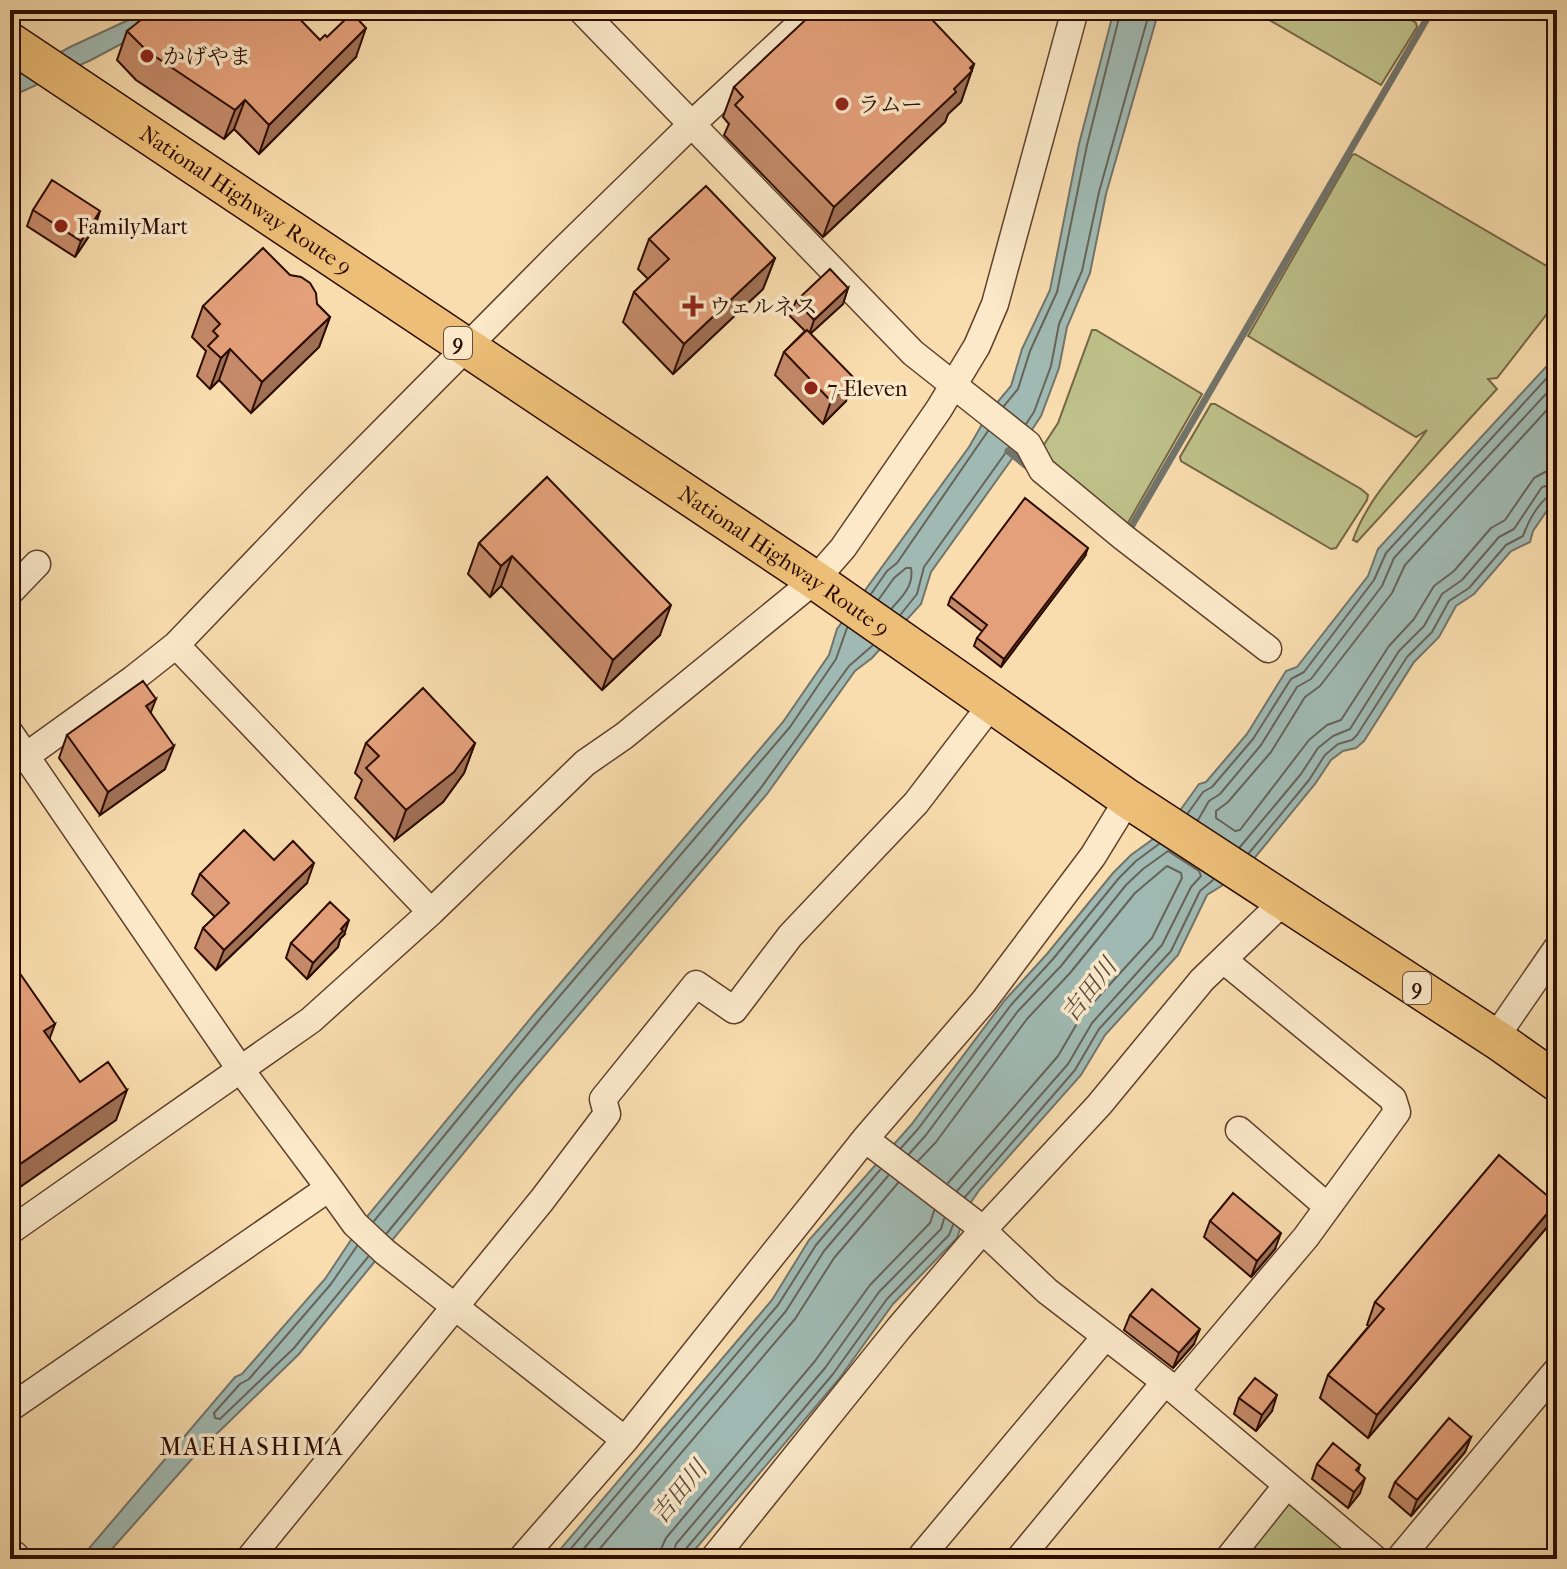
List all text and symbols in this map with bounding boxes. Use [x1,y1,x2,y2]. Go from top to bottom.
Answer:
place label: かげやま [163,44,251,70]
marker: かげやま [138,47,156,65]
place label: ラムー [858,92,923,118]
marker: ラムー [833,95,851,113]
street label: National Highway Route 9 [135,121,356,281]
place label: FamilyMart [77,214,188,240]
marker: FamilyMart [52,217,70,235]
place label: ウェルネス [709,294,817,320]
marker: ウェルネス [684,297,702,315]
road number: 9 [444,327,472,359]
place label: 7-Eleven [827,376,908,402]
marker: 7-Eleven [802,379,820,397]
street label: National Highway Route 9 [673,481,894,642]
water label: 吉田川 [1056,951,1124,1027]
road number: 9 [1403,972,1431,1004]
district label: MAEHASHIMA [160,1433,345,1461]
water label: 吉田川 [645,1453,714,1529]

